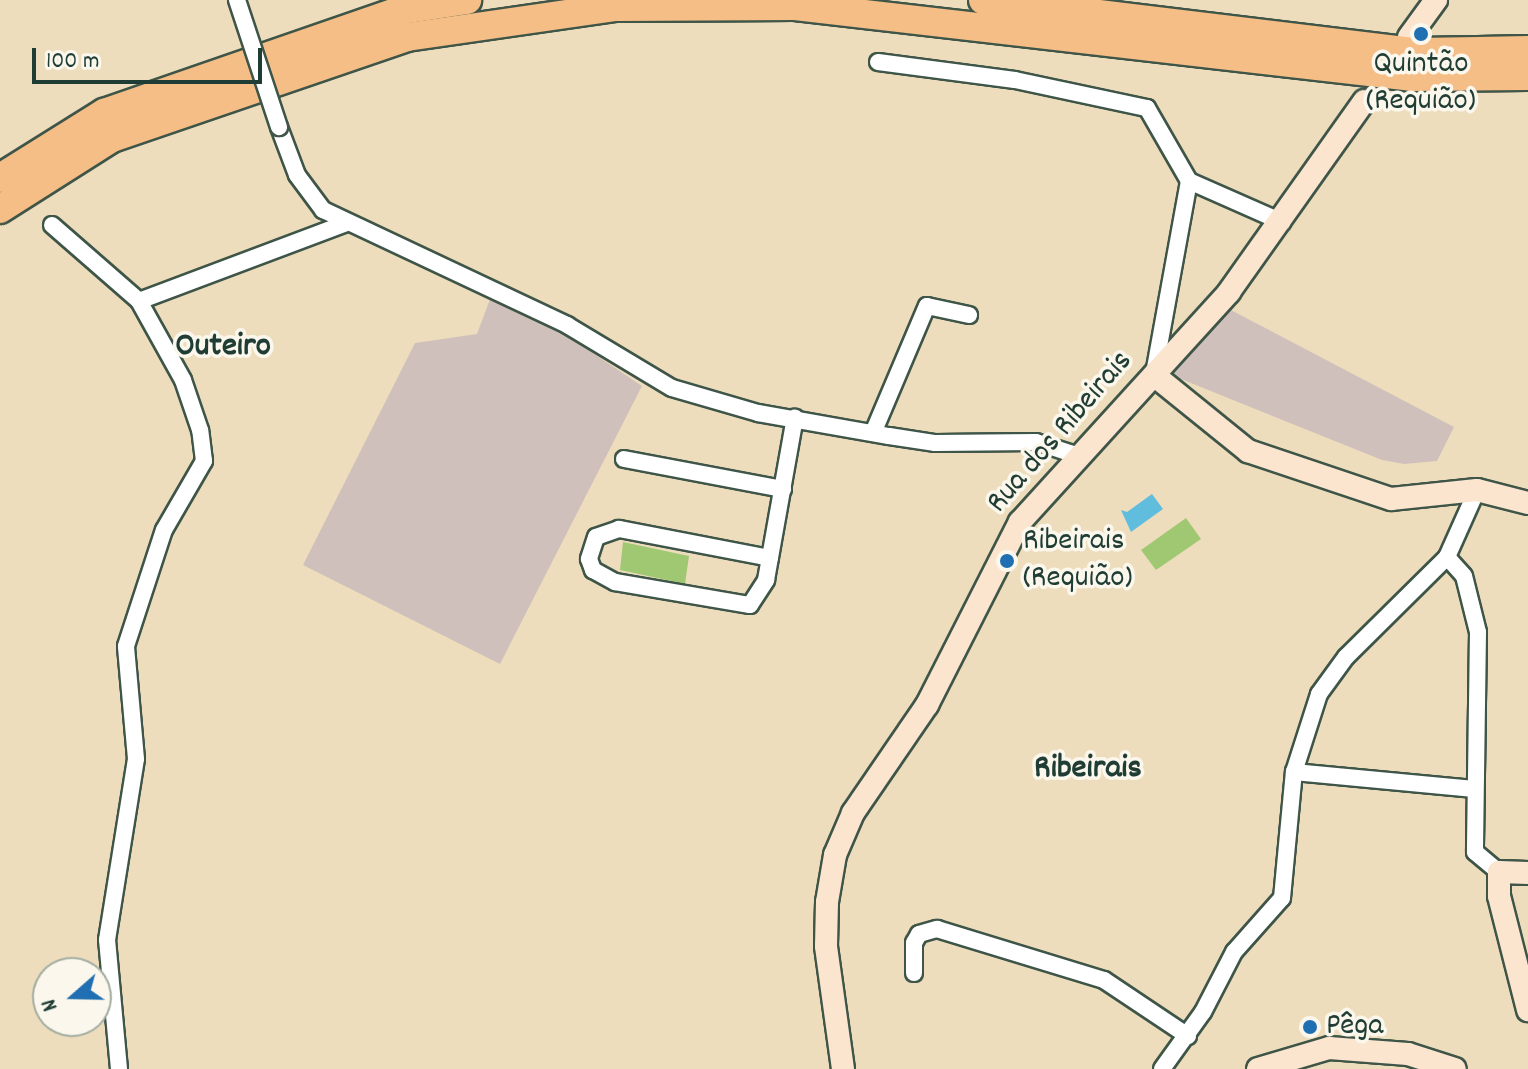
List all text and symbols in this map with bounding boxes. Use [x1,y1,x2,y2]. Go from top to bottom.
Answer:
marker: Quintão (Requião) [1412,25,1430,43]
scale bar [36,32,266,82]
text: 100 m [46,45,99,79]
place label: Quintão (Requião) [1366,47,1476,122]
district label: Outeiro [175,328,271,368]
street label: Rua dos Ribeirais [980,344,1142,522]
place label: Ribeirais (Requião) [1023,524,1133,599]
marker: Ribeirais (Requião) [998,552,1016,570]
district label: Ribeirais [1034,750,1142,790]
north arrow [32,957,112,1037]
text: N [34,994,67,1015]
place label: Pêga [1326,1008,1383,1046]
marker: Pêga [1301,1018,1319,1036]

